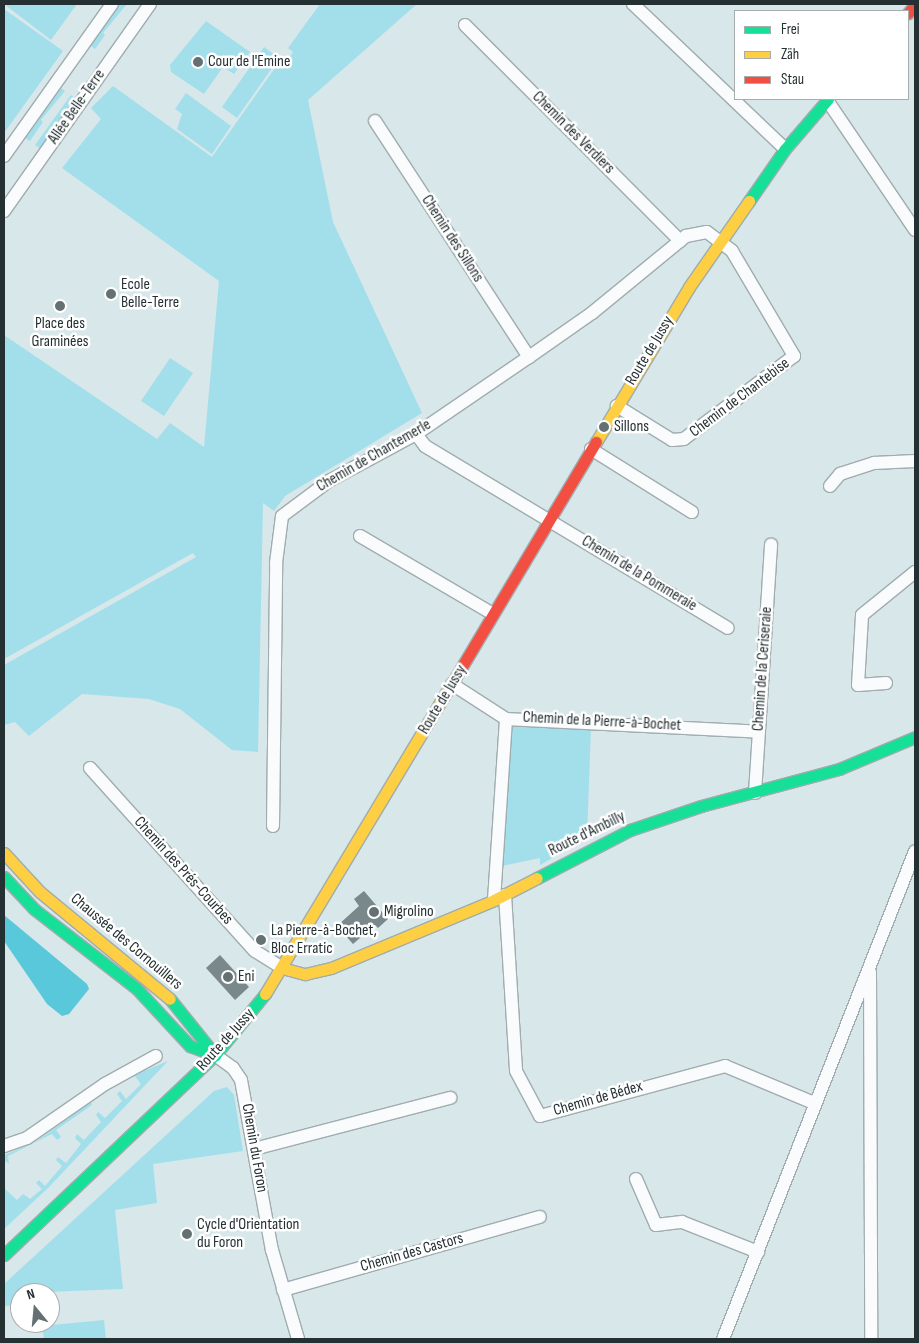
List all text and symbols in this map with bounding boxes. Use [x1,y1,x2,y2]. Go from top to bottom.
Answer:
legend [734,10,909,100]
text: Frei [781,20,800,39]
text: Zäh [781,45,799,64]
place label: Cour de l'Emine [208,52,290,72]
marker: Cour de l'Emine [192,56,204,68]
street label: Allée Belle-Terre [44,66,110,148]
text: Stau [781,70,804,89]
street label: Chemin des Verdiers [528,88,618,178]
street label: Chemin des Sillons [417,192,487,286]
place label: Ecole Belle-Terre [121,275,179,313]
marker: Ecole Belle-Terre [105,288,117,300]
marker: Place des Graminées [54,300,66,312]
street label: Route de Jussy [622,313,678,389]
place label: Place des Graminées [31,314,89,352]
street label: Chemin de Chantebise [686,354,794,442]
street label: Chemin de Chantemerle [313,415,435,497]
place label: Sillons [614,417,649,437]
marker: Sillons [598,421,610,433]
street label: Chemin de la Pommeraie [578,532,700,616]
street label: Chemin de la Ceriseraie [749,606,777,732]
street label: Route de Jussy [415,662,471,738]
street label: Chemin de la Pierre-à-Bochet [522,708,682,736]
street label: Route d'Ambilly [546,807,628,861]
street label: Chemin des Prés-Courbes [130,813,236,929]
street label: Chaussée des Cornouillers [66,890,186,994]
place label: Migrolino [384,902,434,922]
marker: Migrolino [368,906,380,918]
place label: La Pierre-à-Bochet, Bloc Erratic [271,921,377,959]
marker: La Pierre-à-Bochet, Bloc Erratic [255,934,267,946]
place label: Eni [238,967,254,987]
marker: Eni [222,971,234,983]
street label: Route de Jussy [193,1005,259,1075]
street label: Chemin de Bédex [551,1077,645,1121]
street label: Chemin du Foron [237,1102,271,1194]
place label: Cycle d'Orientation du Foron [197,1215,299,1253]
marker: Cycle d'Orientation du Foron [181,1228,193,1240]
street label: Chemin des Castors [358,1229,466,1277]
north arrow [10,1283,60,1333]
text: N [25,1285,37,1303]

